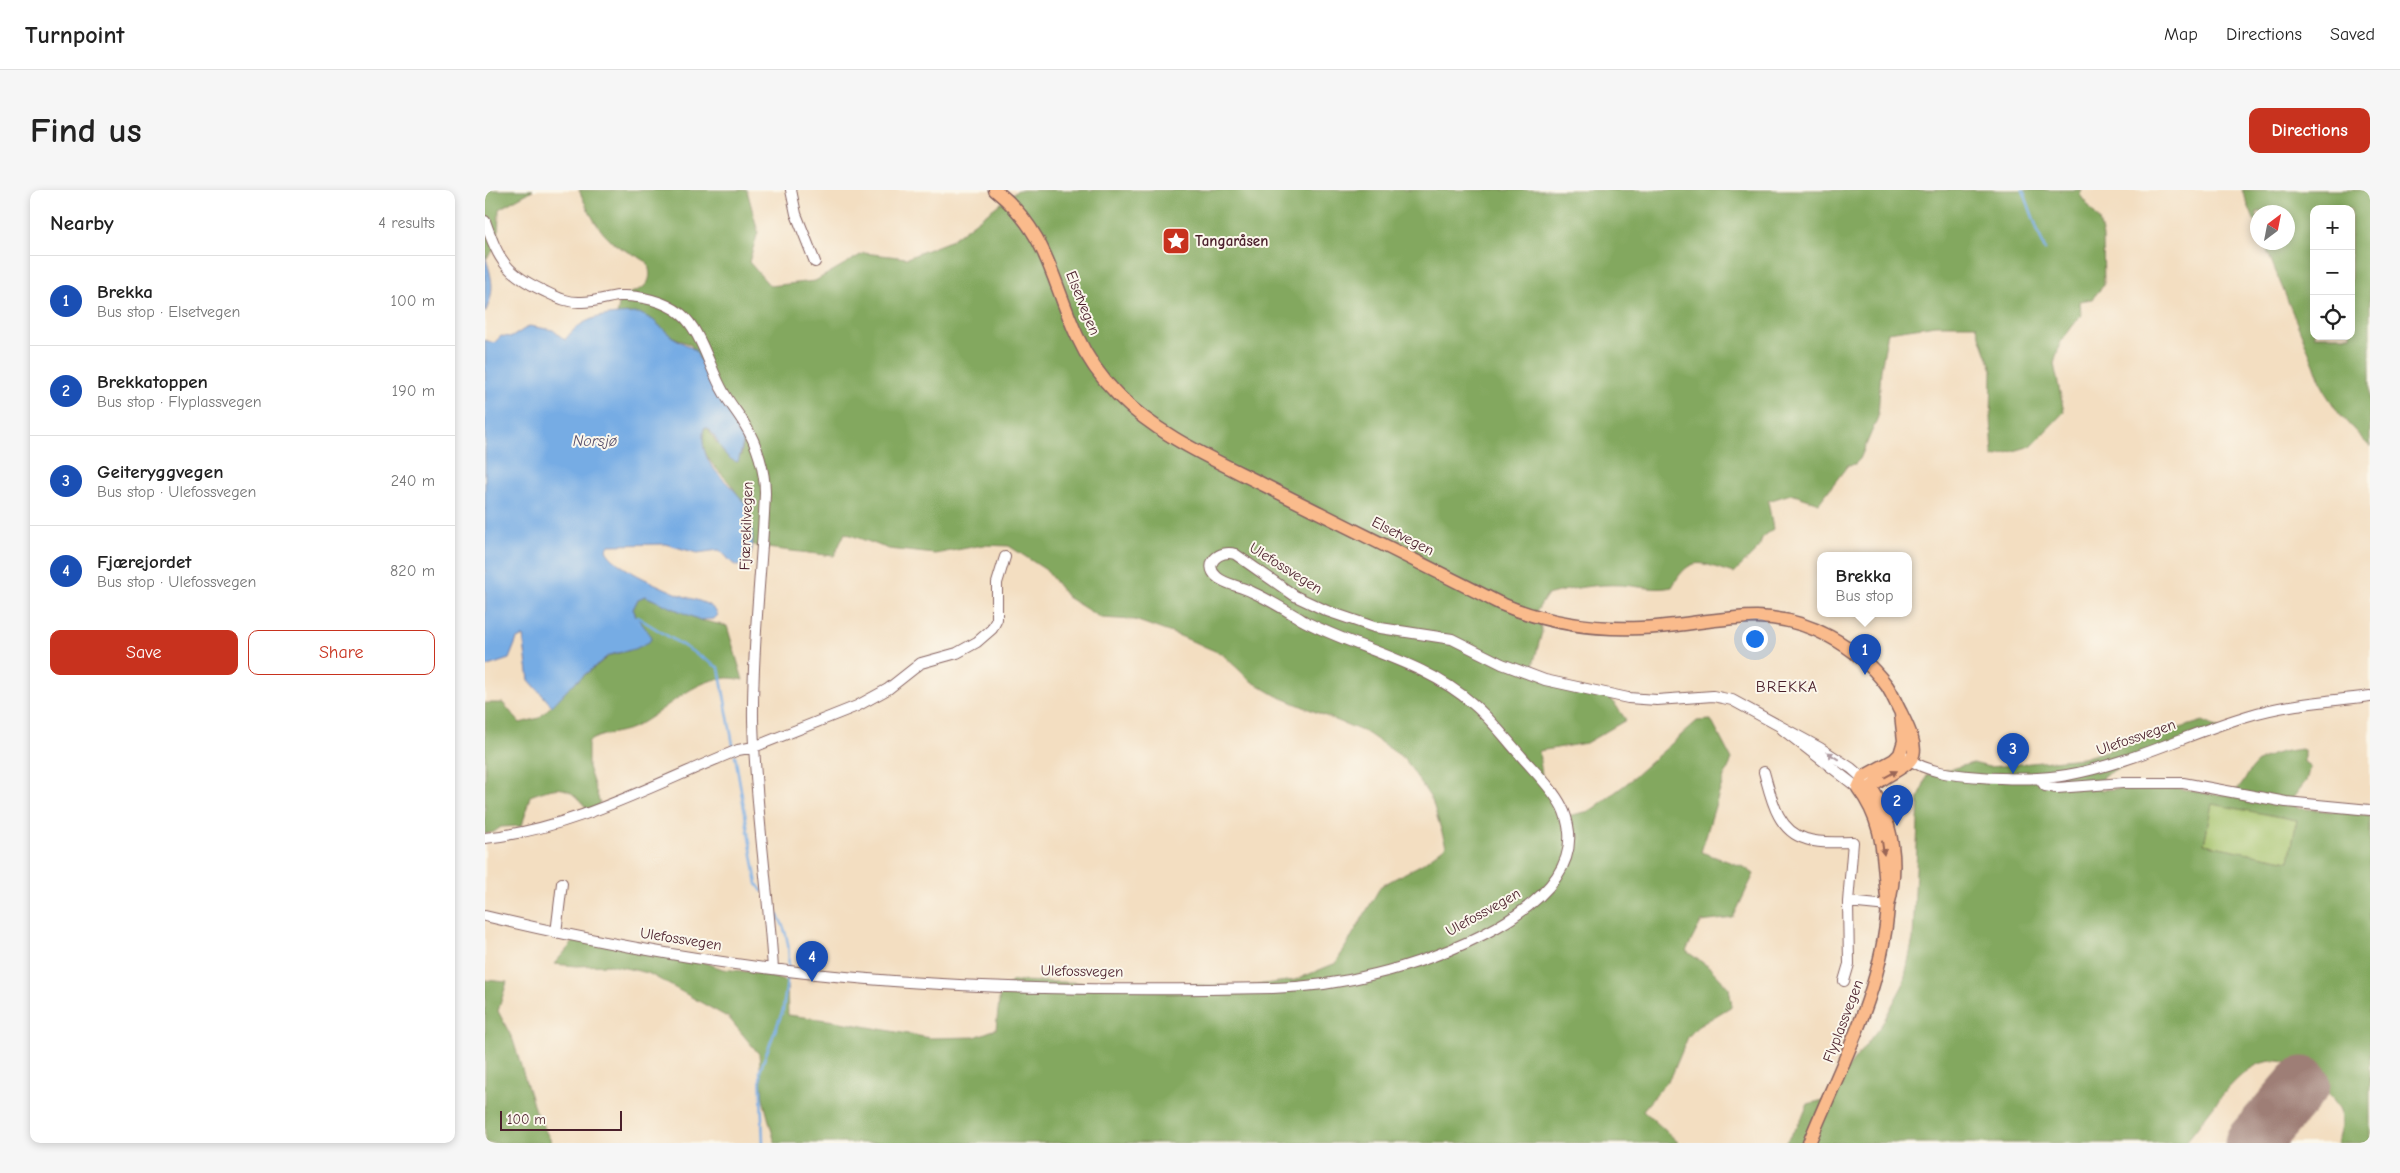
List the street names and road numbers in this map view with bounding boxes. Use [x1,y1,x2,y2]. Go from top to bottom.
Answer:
street label: Elsetvegen [1062,268,1104,338]
street label: Fjærekilvegen [735,481,757,571]
street label: Elsetvegen [1369,513,1437,559]
street label: Ulefossvegen [1246,538,1326,598]
street label: Ulefossvegen [2094,715,2178,759]
street label: Ulefossvegen [1442,884,1524,940]
street label: Ulefossvegen [639,924,723,954]
street label: Ulefossvegen [1041,961,1123,981]
street label: Flyplassvegen [1819,977,1867,1065]

